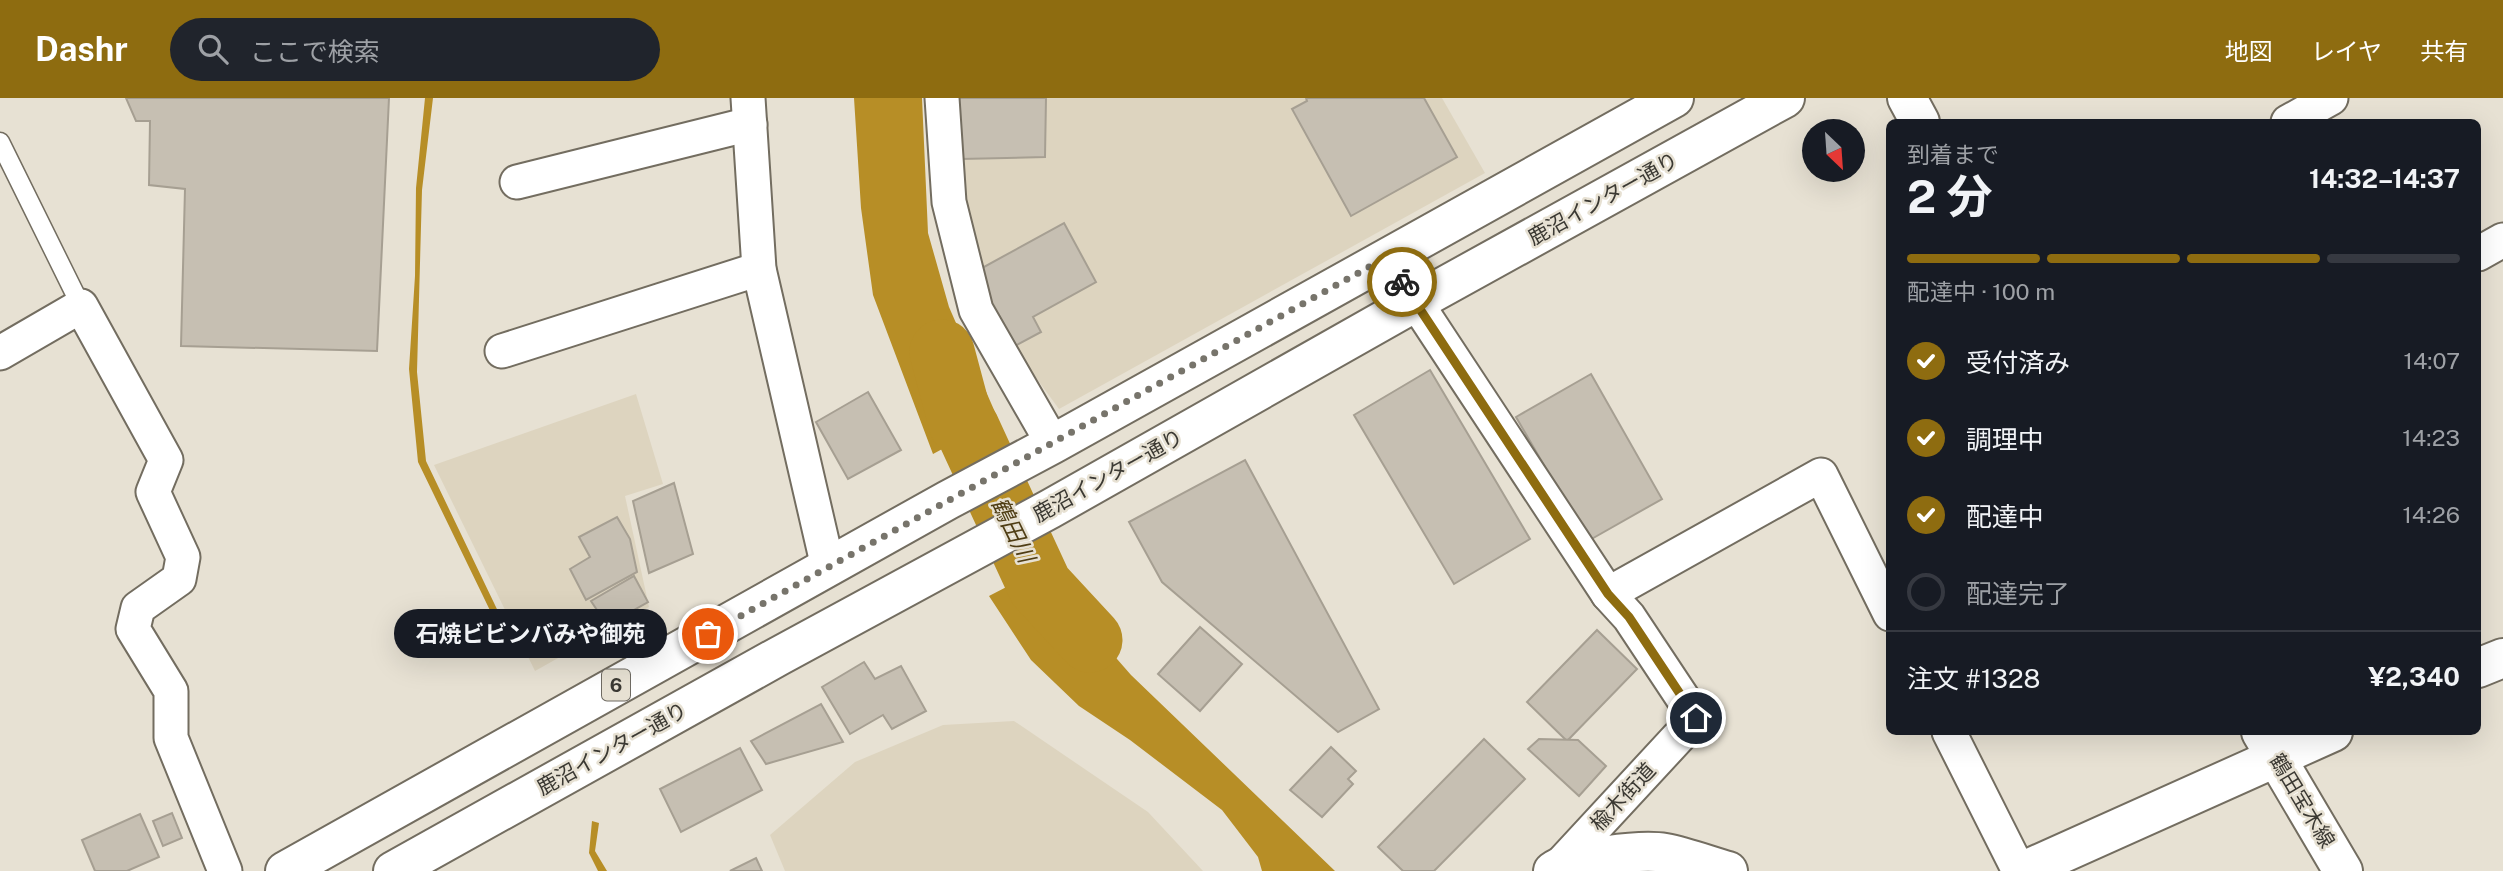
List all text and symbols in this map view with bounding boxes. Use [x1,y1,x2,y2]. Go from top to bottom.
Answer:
search box [170,18,660,81]
text: Dashr [35,30,128,68]
icon: search [194,30,232,68]
text: ここで検索 [250,36,380,67]
text: 地図 [2225,37,2273,65]
text: レイヤ [2311,37,2382,65]
text: 共有 [2420,37,2468,65]
north arrow [1802,119,1866,182]
map controls [1802,119,1865,182]
text: 到着まで [1907,141,1999,168]
street label: 鹿沼インター通り [1523,147,1682,250]
text: 14:32–14:37 [2309,163,2460,194]
text: 2 分 [1907,169,1993,223]
courier [1367,247,1437,317]
icon: bike [1383,263,1421,301]
text: 配達中 · 100 m [1907,278,2055,305]
icon: check [1907,342,1945,380]
text: 受付済み [1966,347,2070,378]
text: 14:07 [2404,347,2460,374]
icon: check [1907,419,1945,457]
street label: 鹿沼インター通り [1028,424,1187,527]
text: 調理中 [1966,424,2044,455]
text: 14:23 [2402,424,2460,451]
water label: 鶴田川 [986,493,1042,569]
icon: check [1907,496,1945,534]
text: 配達中 [1966,501,2044,532]
text: 14:26 [2403,501,2460,528]
text: 配達完了 [1966,578,2070,609]
pin [678,604,738,664]
callout: 石焼ビビンバみや御苑 [393,610,666,658]
icon: bag [689,615,727,653]
text: 石焼ビビンバみや御苑 [416,620,646,647]
text: ¥2,340 [2368,661,2460,692]
text: 注文 #1328 [1907,663,2040,694]
road number: 6 [602,670,630,700]
pin [1666,688,1726,748]
street label: 鹿沼インター通り [532,697,691,800]
icon: home [1677,699,1715,737]
street label: 鶴田宝木線 [2265,749,2340,852]
street label: 楡木街道 [1585,757,1660,836]

